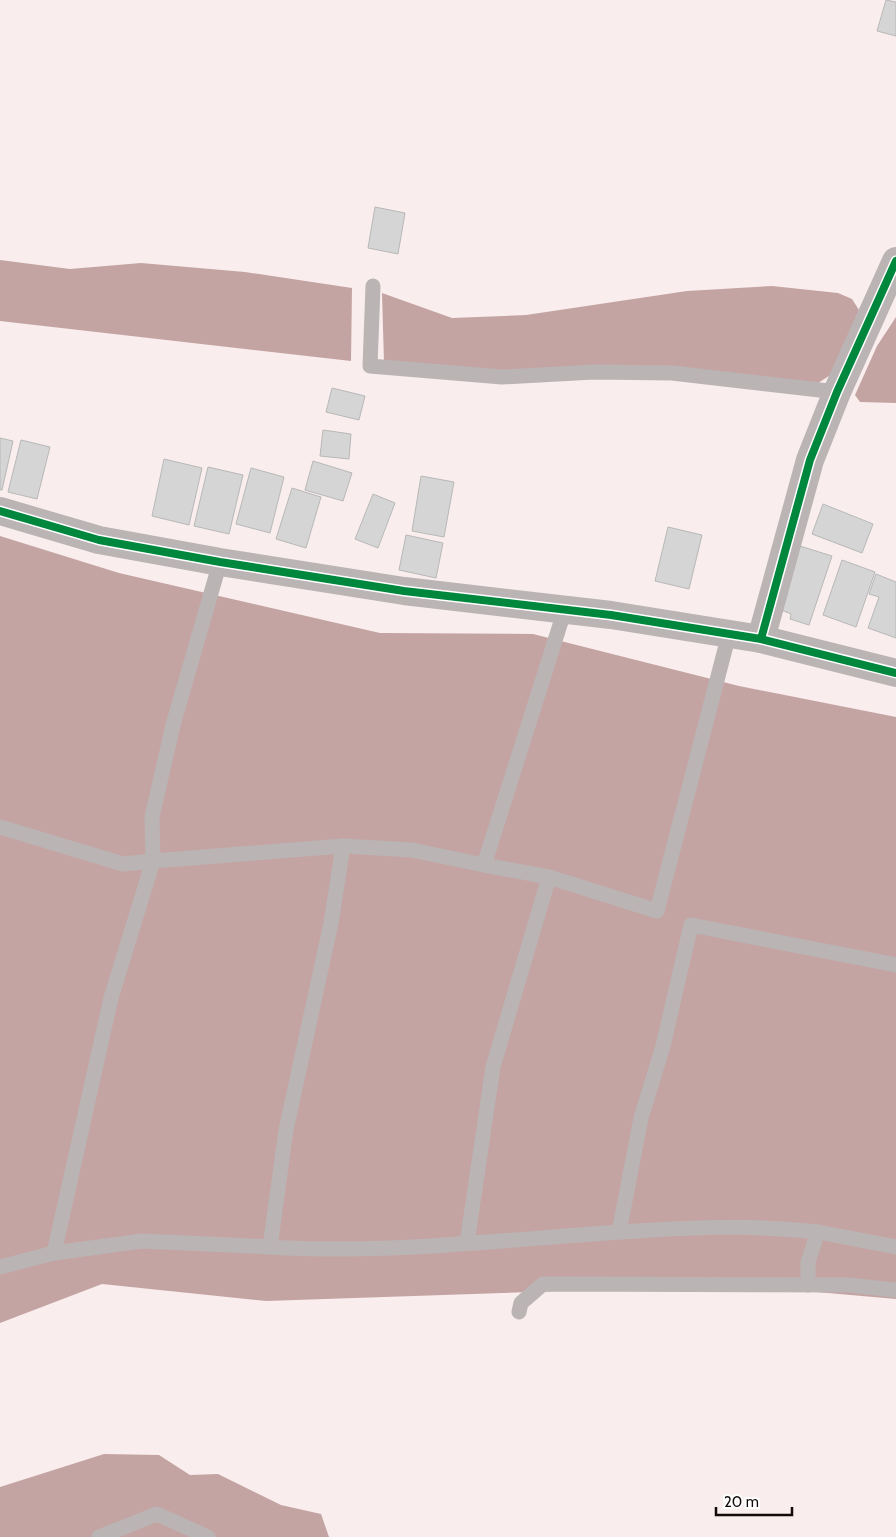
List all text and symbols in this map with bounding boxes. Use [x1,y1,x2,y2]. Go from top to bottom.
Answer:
scale bar [716,1484,792,1516]
text: 20 m [724,1493,759,1511]

